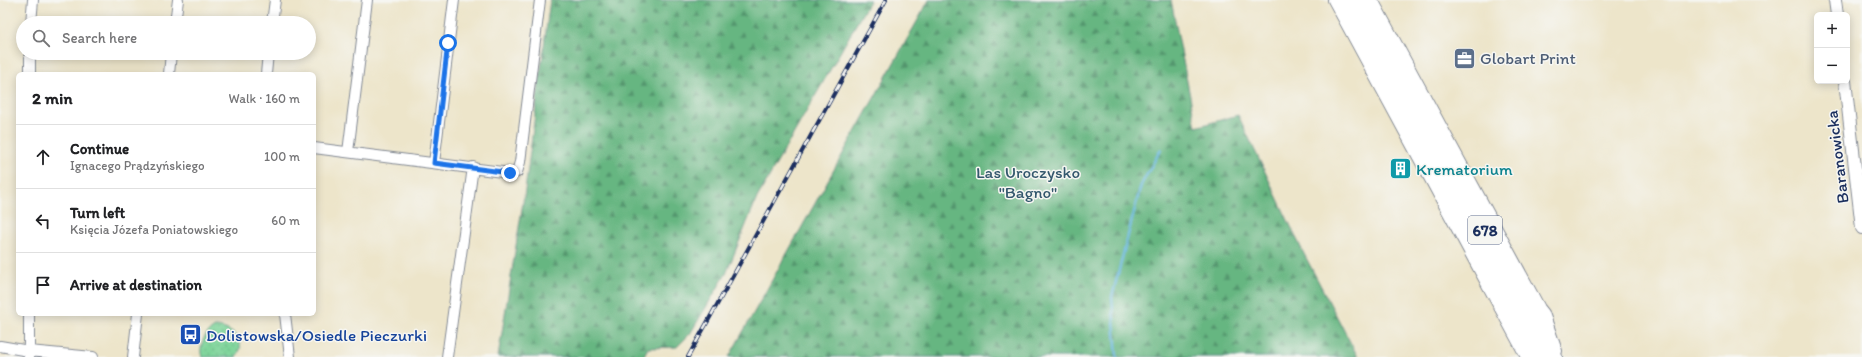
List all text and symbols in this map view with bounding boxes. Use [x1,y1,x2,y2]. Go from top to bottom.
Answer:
map controls [1814,12,1850,84]
button: + [1814,12,1850,48]
search box [16,16,316,60]
icon: search [30,27,52,49]
text: Search here [62,29,137,47]
route start [439,34,457,52]
office icon: Globart Print [1452,45,1478,71]
place label: Globart Print [1480,48,1576,68]
button: − [1814,48,1850,84]
text: 2 min [32,88,72,108]
text: Walk · 160 m [229,91,300,106]
street label: Baranowicka [1821,109,1853,205]
text: Continue [70,140,129,158]
icon: ahead [32,146,54,168]
text: 100 m [264,149,300,164]
building icon: Krematorium [1388,156,1414,182]
text: Ignacego Prądzyńskiego [70,158,205,173]
place label: Krematorium [1416,159,1513,179]
park label: Las Uroczysko "Bagno" [976,162,1080,202]
route end [501,164,519,182]
text: Turn left [70,204,125,222]
icon: left [32,210,54,232]
text: 60 m [271,213,300,228]
road number: 678 [1468,216,1502,244]
text: Księcia Józefa Poniatowskiego [70,222,238,237]
icon: arrive [32,274,54,296]
text: Arrive at destination [70,276,202,294]
bus stop icon: Dolistowska/Osiedle Pieczurki [178,322,204,348]
place label: Dolistowska/Osiedle Pieczurki [206,325,427,345]

